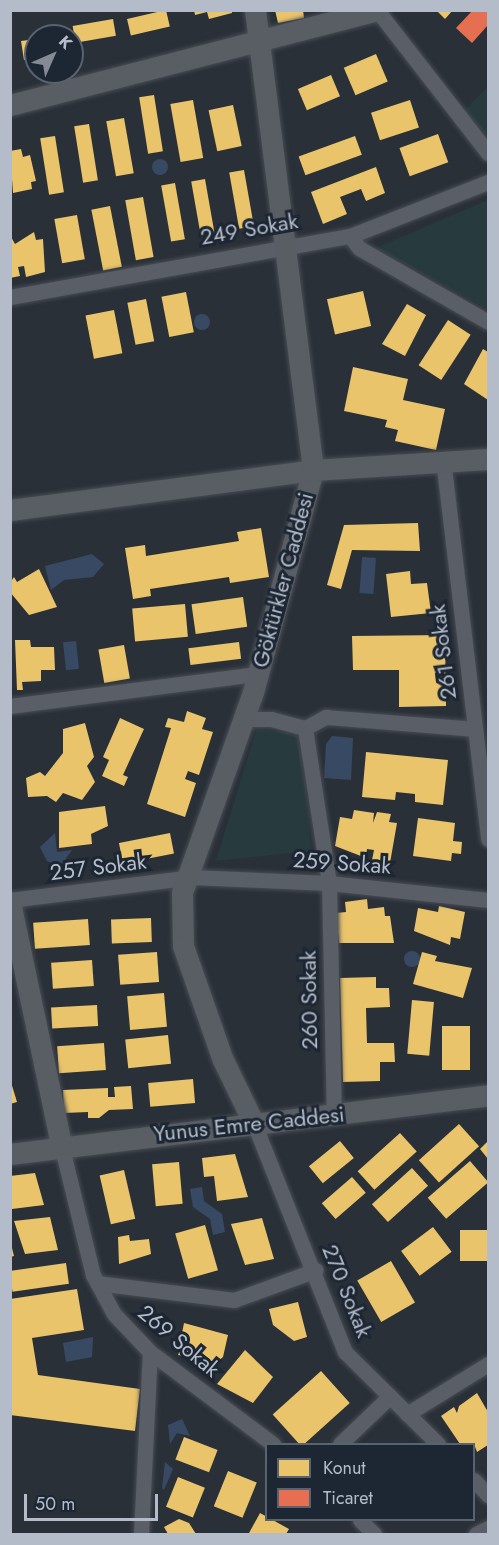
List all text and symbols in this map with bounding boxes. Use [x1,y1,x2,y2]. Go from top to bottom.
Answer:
north arrow [24,24,84,84]
text: K [54,30,78,54]
street label: 249 Sokak [198,207,300,251]
street label: Göktürkler Caddesi [247,490,319,670]
street label: 261 Sokak [424,603,462,701]
street label: 259 Sokak [292,846,392,880]
street label: 257 Sokak [48,848,148,886]
street label: 260 Sokak [295,950,323,1050]
street label: Yunus Emre Caddesi [152,1101,346,1147]
street label: 270 Sokak [316,1241,378,1341]
street label: 269 Sokak [133,1299,225,1383]
legend [265,1443,475,1521]
text: Konut [323,1455,366,1481]
scale bar [27,1482,160,1520]
text: Ticaret [323,1485,373,1511]
text: 50 m [35,1491,75,1517]

